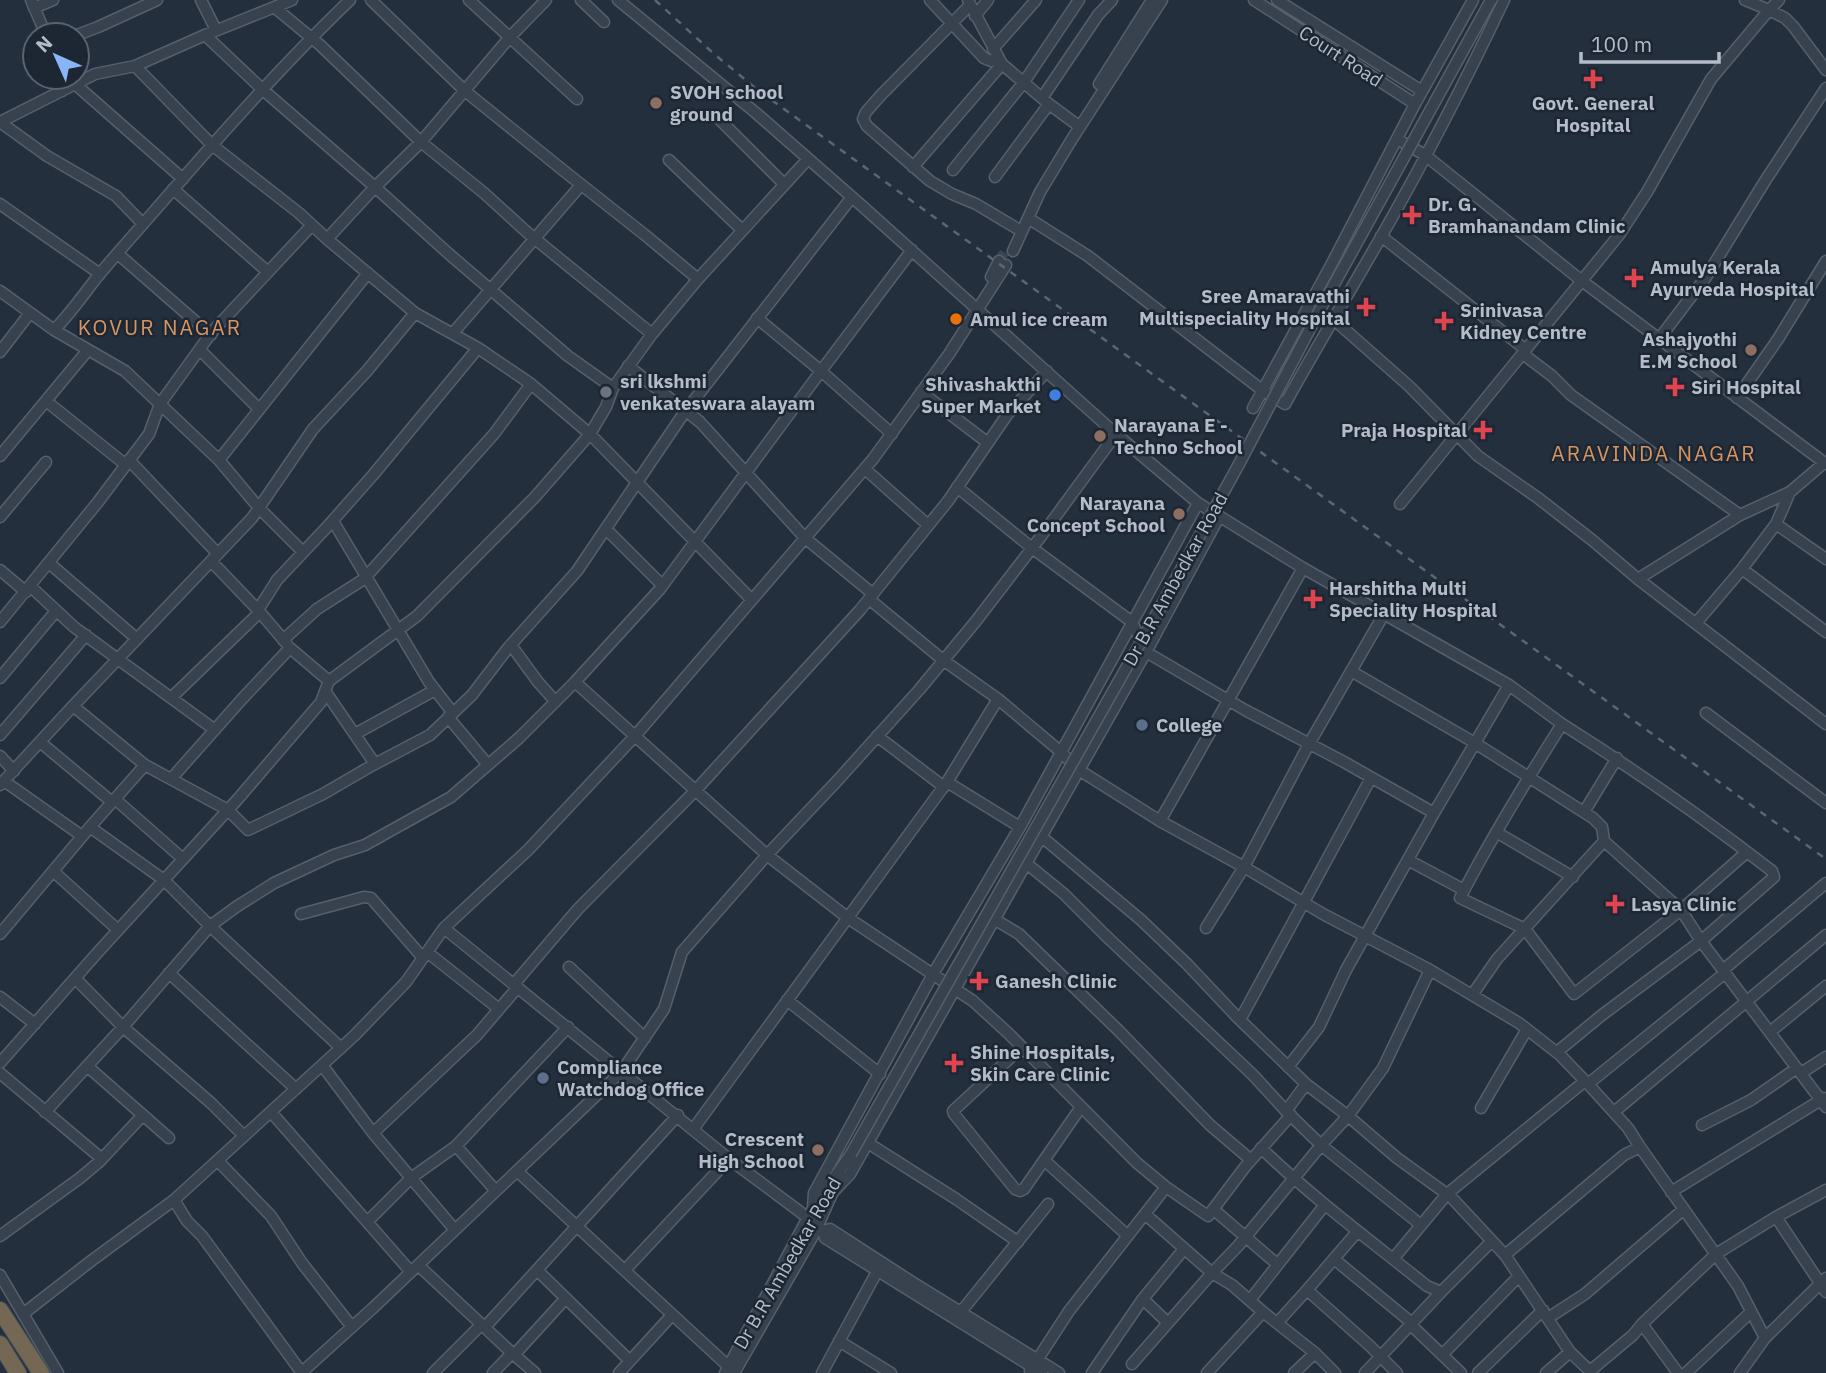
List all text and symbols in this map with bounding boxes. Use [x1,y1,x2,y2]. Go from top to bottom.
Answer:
street label: Court Road [1295,20,1387,92]
north arrow [21,21,91,91]
scale bar [1581,21,1719,65]
text: 100 m [1591,30,1652,58]
text: N [31,31,57,57]
marker: Govt. General Hospital [1583,69,1603,89]
place label: SVOH school ground [670,80,783,126]
place label: Govt. General Hospital [1532,91,1654,137]
marker: SVOH school ground [648,95,664,111]
place label: Dr. G. Bramhanandam Clinic [1428,192,1626,238]
marker: Dr. G. Bramhanandam Clinic [1402,205,1422,225]
place label: Amulya Kerala Ayurveda Hospital [1650,255,1815,301]
marker: Amulya Kerala Ayurveda Hospital [1624,268,1644,288]
place label: Sree Amaravathi Multispeciality Hospital [1139,284,1350,330]
marker: Sree Amaravathi Multispeciality Hospital [1356,297,1376,317]
place label: Srinivasa Kidney Centre [1460,298,1587,344]
place label: Amul ice cream [970,307,1108,331]
marker: Amul ice cream [948,311,964,327]
marker: Srinivasa Kidney Centre [1434,311,1454,331]
district label: KOVUR NAGAR [78,313,242,341]
place label: Ashajyothi E.M School [1639,327,1737,373]
marker: Ashajyothi E.M School [1743,342,1759,358]
place label: sri lkshmi venkateswara alayam [620,369,815,415]
place label: Shivashakthi Super Market [921,372,1041,418]
place label: Siri Hospital [1691,375,1801,399]
marker: Siri Hospital [1665,377,1685,397]
marker: sri lkshmi venkateswara alayam [598,384,614,400]
marker: Shivashakthi Super Market [1047,387,1063,403]
place label: Narayana E - Techno School [1114,413,1243,459]
place label: Praja Hospital [1341,418,1467,442]
marker: Praja Hospital [1473,420,1493,440]
marker: Narayana E - Techno School [1092,428,1108,444]
district label: ARAVINDA NAGAR [1551,439,1757,467]
street label: Dr B.R Ambedkar Road [1117,488,1233,670]
place label: Narayana Concept School [1027,491,1165,537]
marker: Narayana Concept School [1171,506,1187,522]
place label: Harshitha Multi Speciality Hospital [1329,576,1497,622]
marker: Harshitha Multi Speciality Hospital [1303,589,1323,609]
place label: College [1156,713,1222,737]
marker: College [1134,717,1150,733]
place label: Lasya Clinic [1631,892,1737,916]
marker: Lasya Clinic [1605,894,1625,914]
place label: Ganesh Clinic [995,969,1117,993]
marker: Ganesh Clinic [969,971,989,991]
place label: Shine Hospitals, Skin Care Clinic [970,1040,1115,1086]
marker: Shine Hospitals, Skin Care Clinic [944,1053,964,1073]
place label: Compliance Watchdog Office [557,1055,704,1101]
marker: Compliance Watchdog Office [535,1070,551,1086]
place label: Crescent High School [698,1127,804,1173]
marker: Crescent High School [810,1142,826,1158]
street label: Dr B.R Ambedkar Road [728,1173,846,1353]

